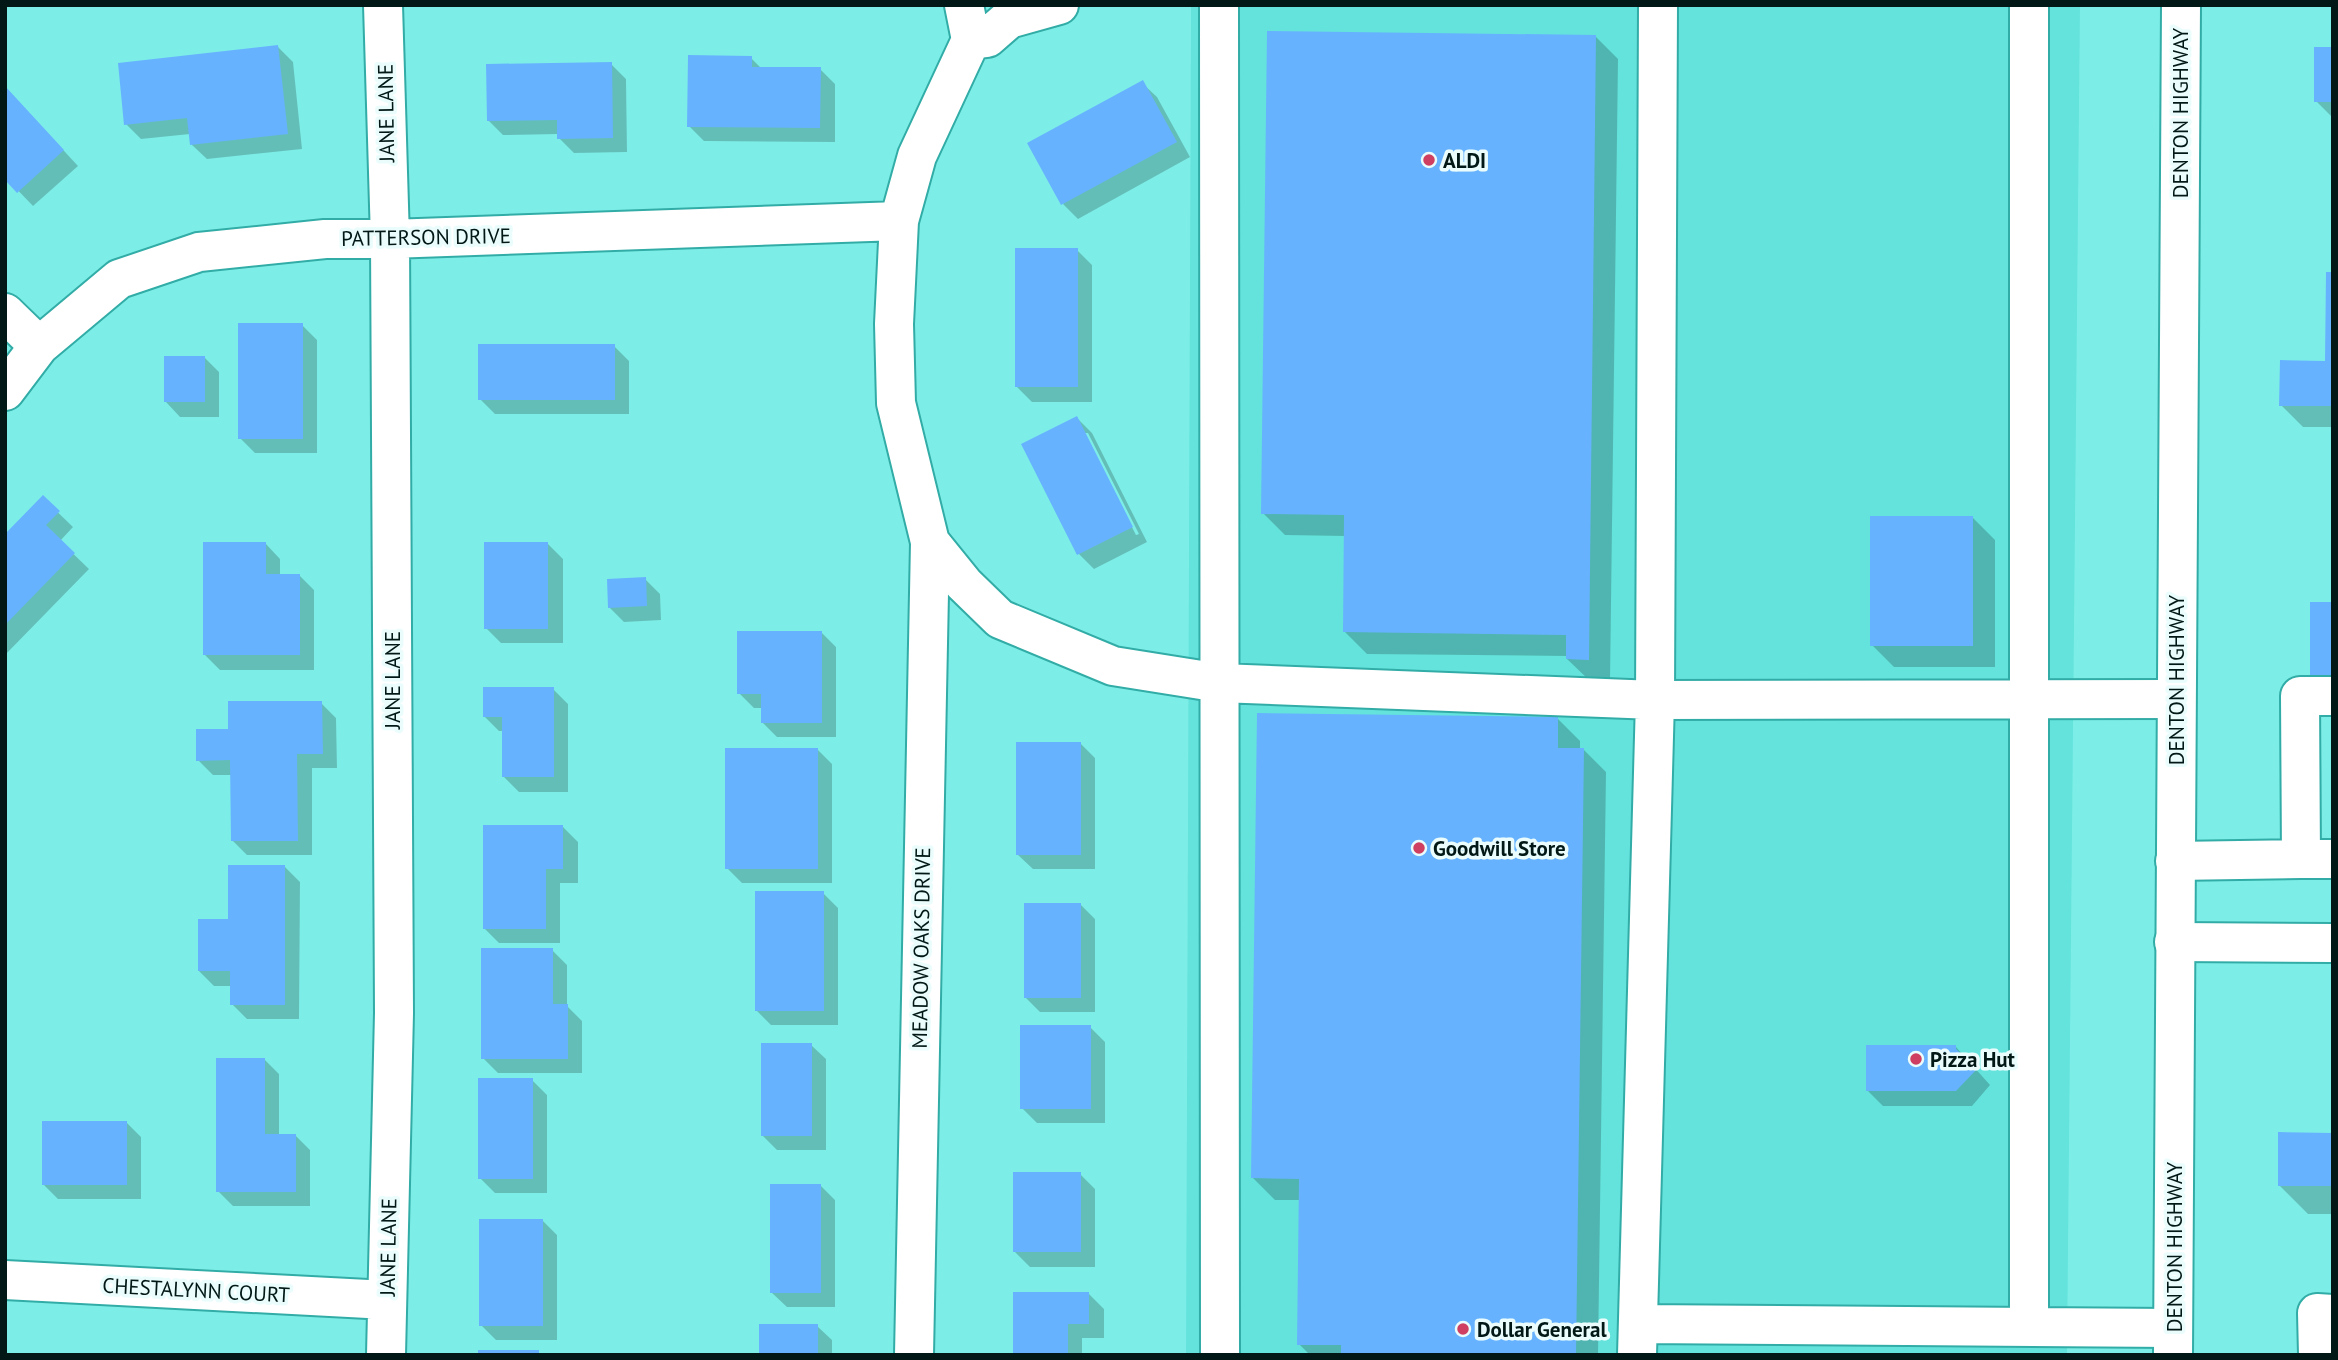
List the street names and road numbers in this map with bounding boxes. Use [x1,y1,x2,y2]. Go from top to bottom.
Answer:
street label: DENTON HIGHWAY [2167,28,2194,198]
street label: JANE LANE [372,64,400,163]
street label: PATTERSON DRIVE [341,222,511,252]
street label: DENTON HIGHWAY [2163,595,2190,765]
street label: JANE LANE [379,631,406,730]
street label: MEADOW OAKS DRIVE [906,847,936,1049]
street label: DENTON HIGHWAY [2161,1162,2188,1332]
street label: JANE LANE [374,1198,402,1297]
street label: CHESTALYNN COURT [102,1272,291,1308]

